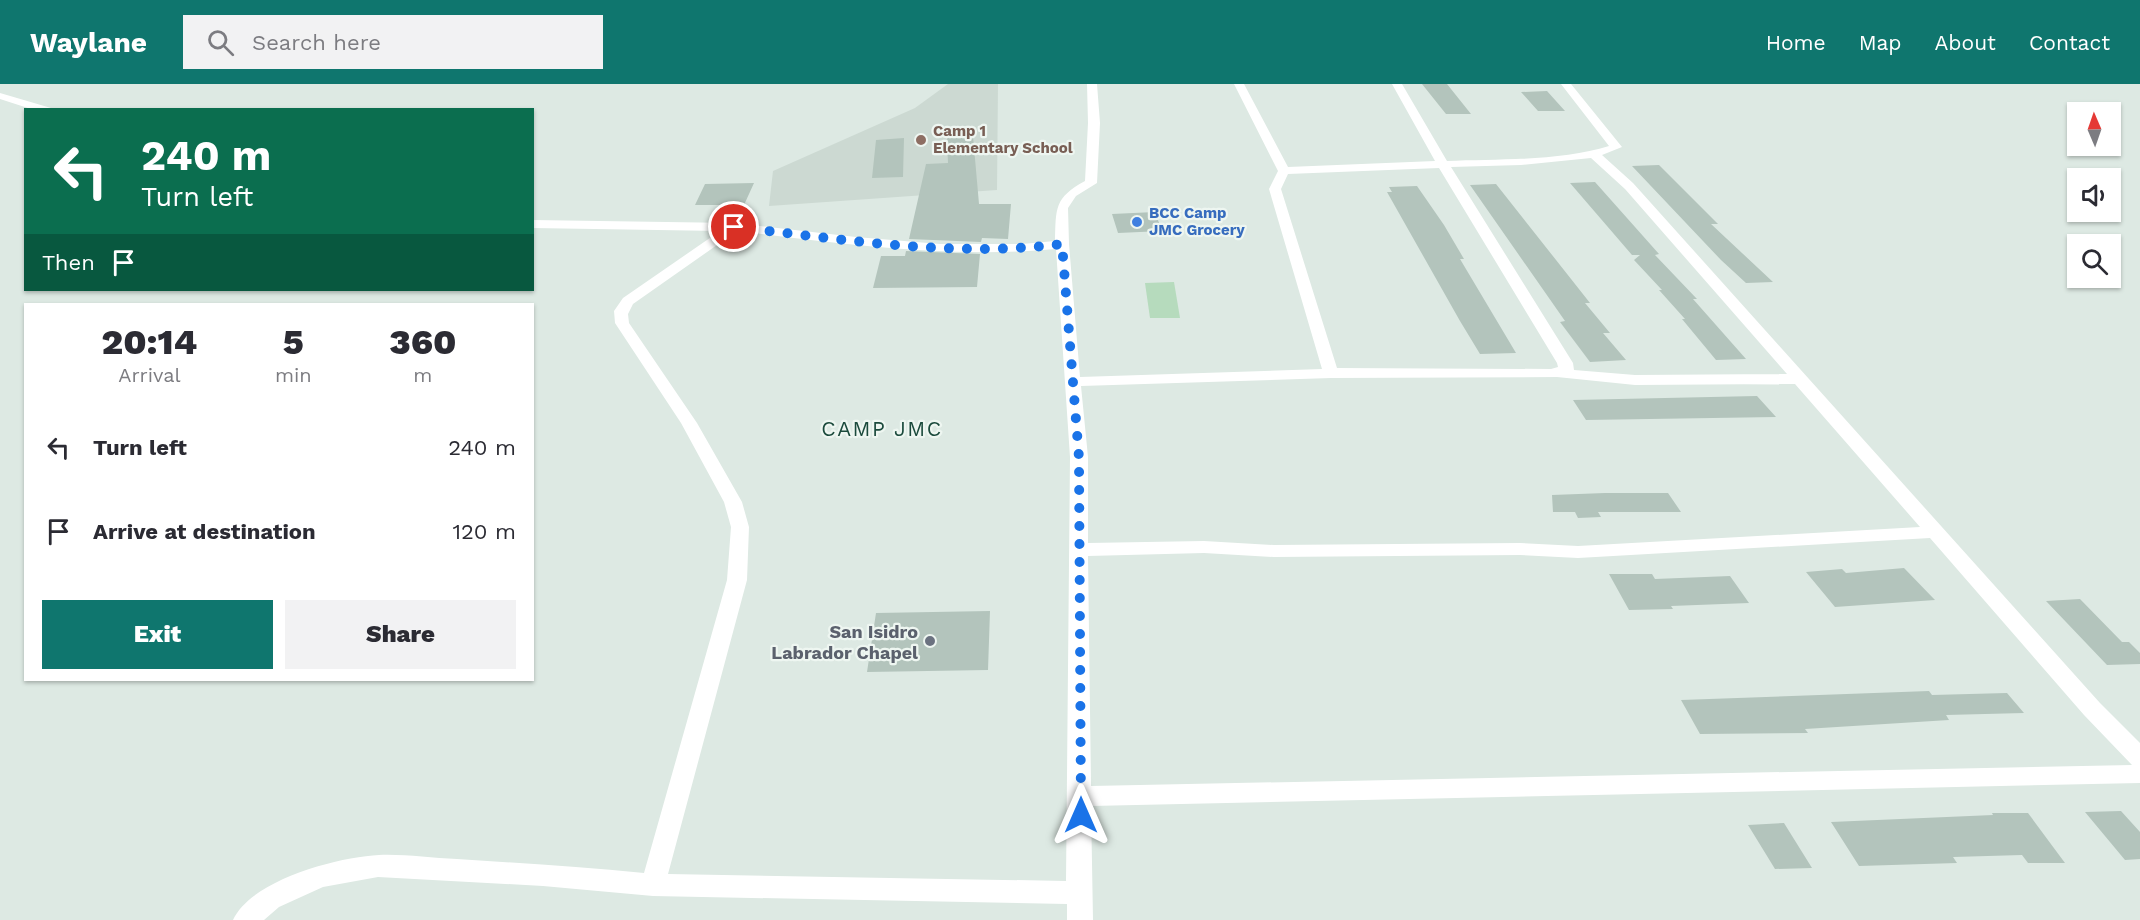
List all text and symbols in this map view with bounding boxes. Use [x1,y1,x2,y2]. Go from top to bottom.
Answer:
search box [183,15,603,69]
text: Waylane [30,26,147,59]
icon: search [204,26,237,59]
text: Search here [252,30,381,55]
text: Home [1766,30,1826,55]
text: Map [1859,30,1902,55]
text: About [1935,30,1996,55]
text: Contact [2029,30,2110,55]
north arrow [2067,102,2121,156]
map controls [2067,102,2121,288]
place label: Camp 1 Elementary School [933,122,1073,157]
text: 240 m [141,131,271,180]
icon: left [42,132,120,210]
marker: Camp 1 Elementary School [914,133,928,147]
button: sound [2067,168,2121,222]
text: Turn left [141,181,253,213]
pin [708,201,759,252]
place label: BCC Camp JMC Grocery [1149,204,1245,239]
icon: arrive [717,210,750,243]
marker: BCC Camp JMC Grocery [1130,215,1144,229]
button: search [2067,234,2121,288]
icon: arrive [107,246,140,279]
text: Then [42,250,95,275]
text: 20:14 [102,321,197,363]
text: 5 [283,321,304,363]
text: 360 [389,321,456,363]
text: Arrival [118,363,181,387]
text: min [275,363,312,387]
text: m [413,363,432,387]
district label: CAMP JMC [821,416,943,441]
icon: left [42,431,75,464]
text: Turn left [93,435,187,460]
text: 240 m [448,435,516,460]
icon: arrive [42,515,75,548]
text: Arrive at destination [93,519,316,544]
text: 120 m [452,519,516,544]
button: Exit [42,600,273,669]
button: Share [285,600,516,669]
place label: San Isidro Labrador Chapel [771,621,918,663]
marker: San Isidro Labrador Chapel [923,634,937,648]
position arrow [1049,783,1113,847]

